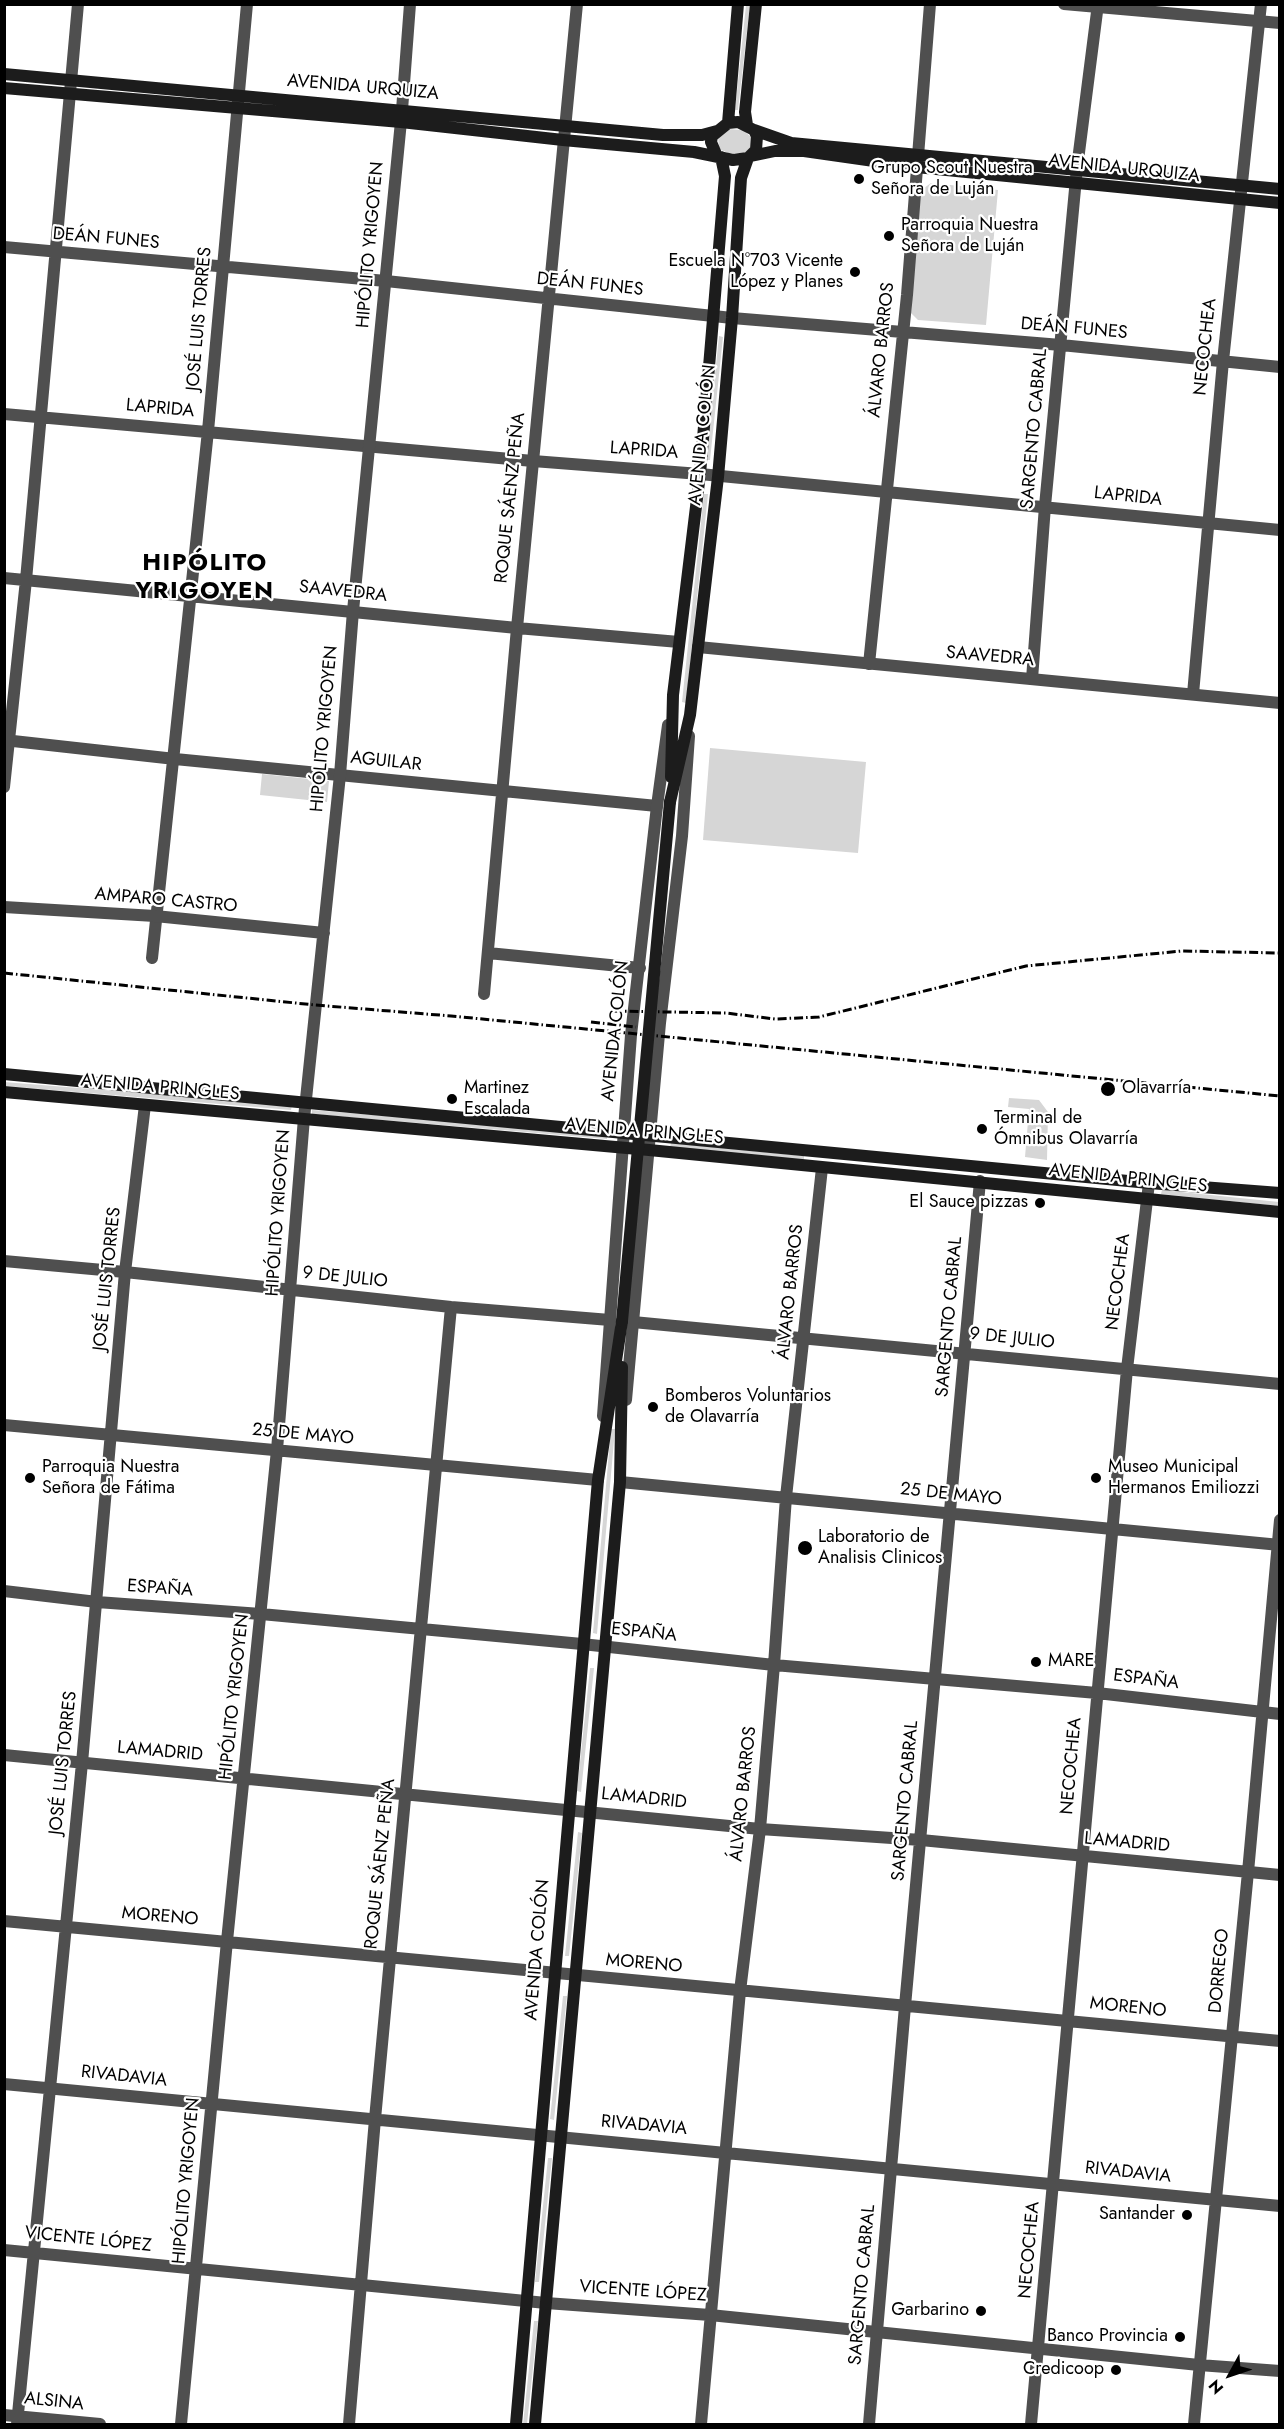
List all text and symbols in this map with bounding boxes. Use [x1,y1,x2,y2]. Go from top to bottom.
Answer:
street label: AVENIDA URQUIZA [286,71,440,105]
street label: AVENIDA URQUIZA [1047,150,1201,188]
place label: Grupo Scout Nuestra Señora de Luján [871,158,1033,201]
street label: HIPÓLITO YRIGOYEN [353,161,389,329]
marker: Grupo Scout Nuestra Señora de Luján [852,172,866,186]
place label: Parroquia Nuestra Señora de Luján [901,215,1038,258]
street label: DEÁN FUNES [52,224,160,254]
marker: Parroquia Nuestra Señora de Luján [882,229,896,243]
street label: JOSÉ LUIS TORRES [183,246,217,392]
place label: Escuela N°703 Vicente López y Planes [668,251,843,294]
marker: Escuela N°703 Vicente López y Planes [848,265,862,279]
street label: DEÁN FUNES [535,269,645,301]
street label: ÁLVARO BARROS [864,281,900,419]
street label: NECOCHEA [1190,297,1222,397]
street label: DEÁN FUNES [1020,314,1128,344]
street label: SARGENTO CABRAL [1017,348,1053,510]
street label: AVENIDA COLÓN [685,364,721,506]
street label: LAPRIDA [125,395,195,423]
street label: ROQUE SÁENZ PEÑA [491,412,531,584]
street label: LAPRIDA [609,438,679,464]
street label: LAPRIDA [1093,483,1163,511]
district label: HIPÓLITO YRIGOYEN [136,550,274,606]
street label: SAAVEDRA [298,577,388,607]
street label: SAAVEDRA [945,642,1035,672]
street label: HIPÓLITO YRIGOYEN [307,645,343,813]
street label: AGUILAR [349,748,423,776]
street label: AMPARO CASTRO [94,884,238,918]
street label: AVENIDA COLÓN [598,960,634,1102]
street label: AVENIDA PRINGLES [80,1070,240,1106]
place label: Martinez Escalada [464,1078,530,1120]
place label: Olavarría [1122,1078,1191,1100]
marker: Olavarría [1099,1080,1117,1098]
marker: Martinez Escalada [445,1092,459,1106]
place label: Terminal de Ómnibus Olavarría [994,1108,1138,1150]
street label: AVENIDA PRINGLES [564,1114,724,1150]
marker: Terminal de Ómnibus Olavarría [975,1122,989,1136]
street label: HIPÓLITO YRIGOYEN [262,1129,296,1297]
street label: AVENIDA PRINGLES [1048,1160,1208,1198]
place label: El Sauce pizzas [909,1192,1028,1214]
marker: El Sauce pizzas [1033,1196,1047,1210]
street label: JOSÉ LUIS TORRES [90,1206,126,1352]
street label: ÁLVARO BARROS [773,1223,809,1361]
street label: NECOCHEA [1102,1232,1136,1332]
street label: SARGENTO CABRAL [932,1236,968,1398]
street label: 9 DE JULIO [301,1263,389,1293]
street label: 9 DE JULIO [968,1324,1056,1354]
place label: Bomberos Voluntarios de Olavarría [665,1386,831,1428]
marker: Bomberos Voluntarios de Olavarría [646,1400,660,1414]
street label: 25 DE MAYO [251,1420,355,1450]
place label: Parroquia Nuestra Señora de Fátima [42,1457,179,1500]
place label: Museo Municipal Hermanos Emiliozzi [1108,1457,1260,1500]
marker: Parroquia Nuestra Señora de Fátima [23,1471,37,1485]
marker: Museo Municipal Hermanos Emiliozzi [1089,1471,1103,1485]
street label: 25 DE MAYO [899,1479,1003,1511]
place label: Laboratorio de Analisis Clinicos [818,1527,942,1570]
marker: Laboratorio de Analisis Clinicos [796,1539,814,1557]
street label: ESPAÑA [126,1576,194,1602]
street label: HIPÓLITO YRIGOYEN [216,1613,254,1781]
street label: ESPAÑA [610,1619,678,1647]
place label: MARE [1048,1651,1094,1673]
marker: MARE [1029,1655,1043,1669]
street label: ESPAÑA [1112,1665,1180,1695]
street label: JOSÉ LUIS TORRES [46,1690,82,1836]
street label: NECOCHEA [1057,1717,1087,1815]
street label: SARGENTO CABRAL [888,1720,924,1882]
street label: ÁLVARO BARROS [726,1725,762,1863]
street label: LAMADRID [116,1737,204,1767]
street label: ROQUE SÁENZ PEÑA [361,1778,401,1950]
street label: LAMADRID [600,1784,688,1814]
street label: LAMADRID [1083,1828,1171,1858]
street label: AVENIDA COLÓN [521,1879,555,2021]
street label: MORENO [121,1903,199,1931]
street label: DORREGO [1206,1928,1234,2014]
street label: MORENO [605,1950,683,1978]
street label: MORENO [1089,1993,1167,2023]
street label: RIVADAVIA [80,2062,168,2092]
street label: HIPÓLITO YRIGOYEN [169,2097,205,2265]
street label: RIVADAVIA [600,2111,688,2141]
street label: RIVADAVIA [1084,2158,1172,2188]
street label: NECOCHEA [1015,2201,1045,2299]
street label: SARGENTO CABRAL [845,2204,881,2366]
place label: Santander [1099,2204,1175,2226]
marker: Santander [1180,2208,1194,2222]
street label: VICENTE LÓPEZ [23,2223,153,2257]
street label: VICENTE LÓPEZ [579,2277,707,2307]
place label: Garbarino [891,2300,969,2322]
marker: Garbarino [974,2304,988,2318]
place label: Banco Provincia [1047,2326,1168,2348]
marker: Banco Provincia [1173,2330,1187,2344]
north arrow [1200,2345,1260,2405]
place label: Credicoop [1023,2359,1104,2381]
marker: Credicoop [1109,2363,1123,2377]
text: N [1203,2375,1229,2399]
street label: ALSINA [23,2388,85,2416]

